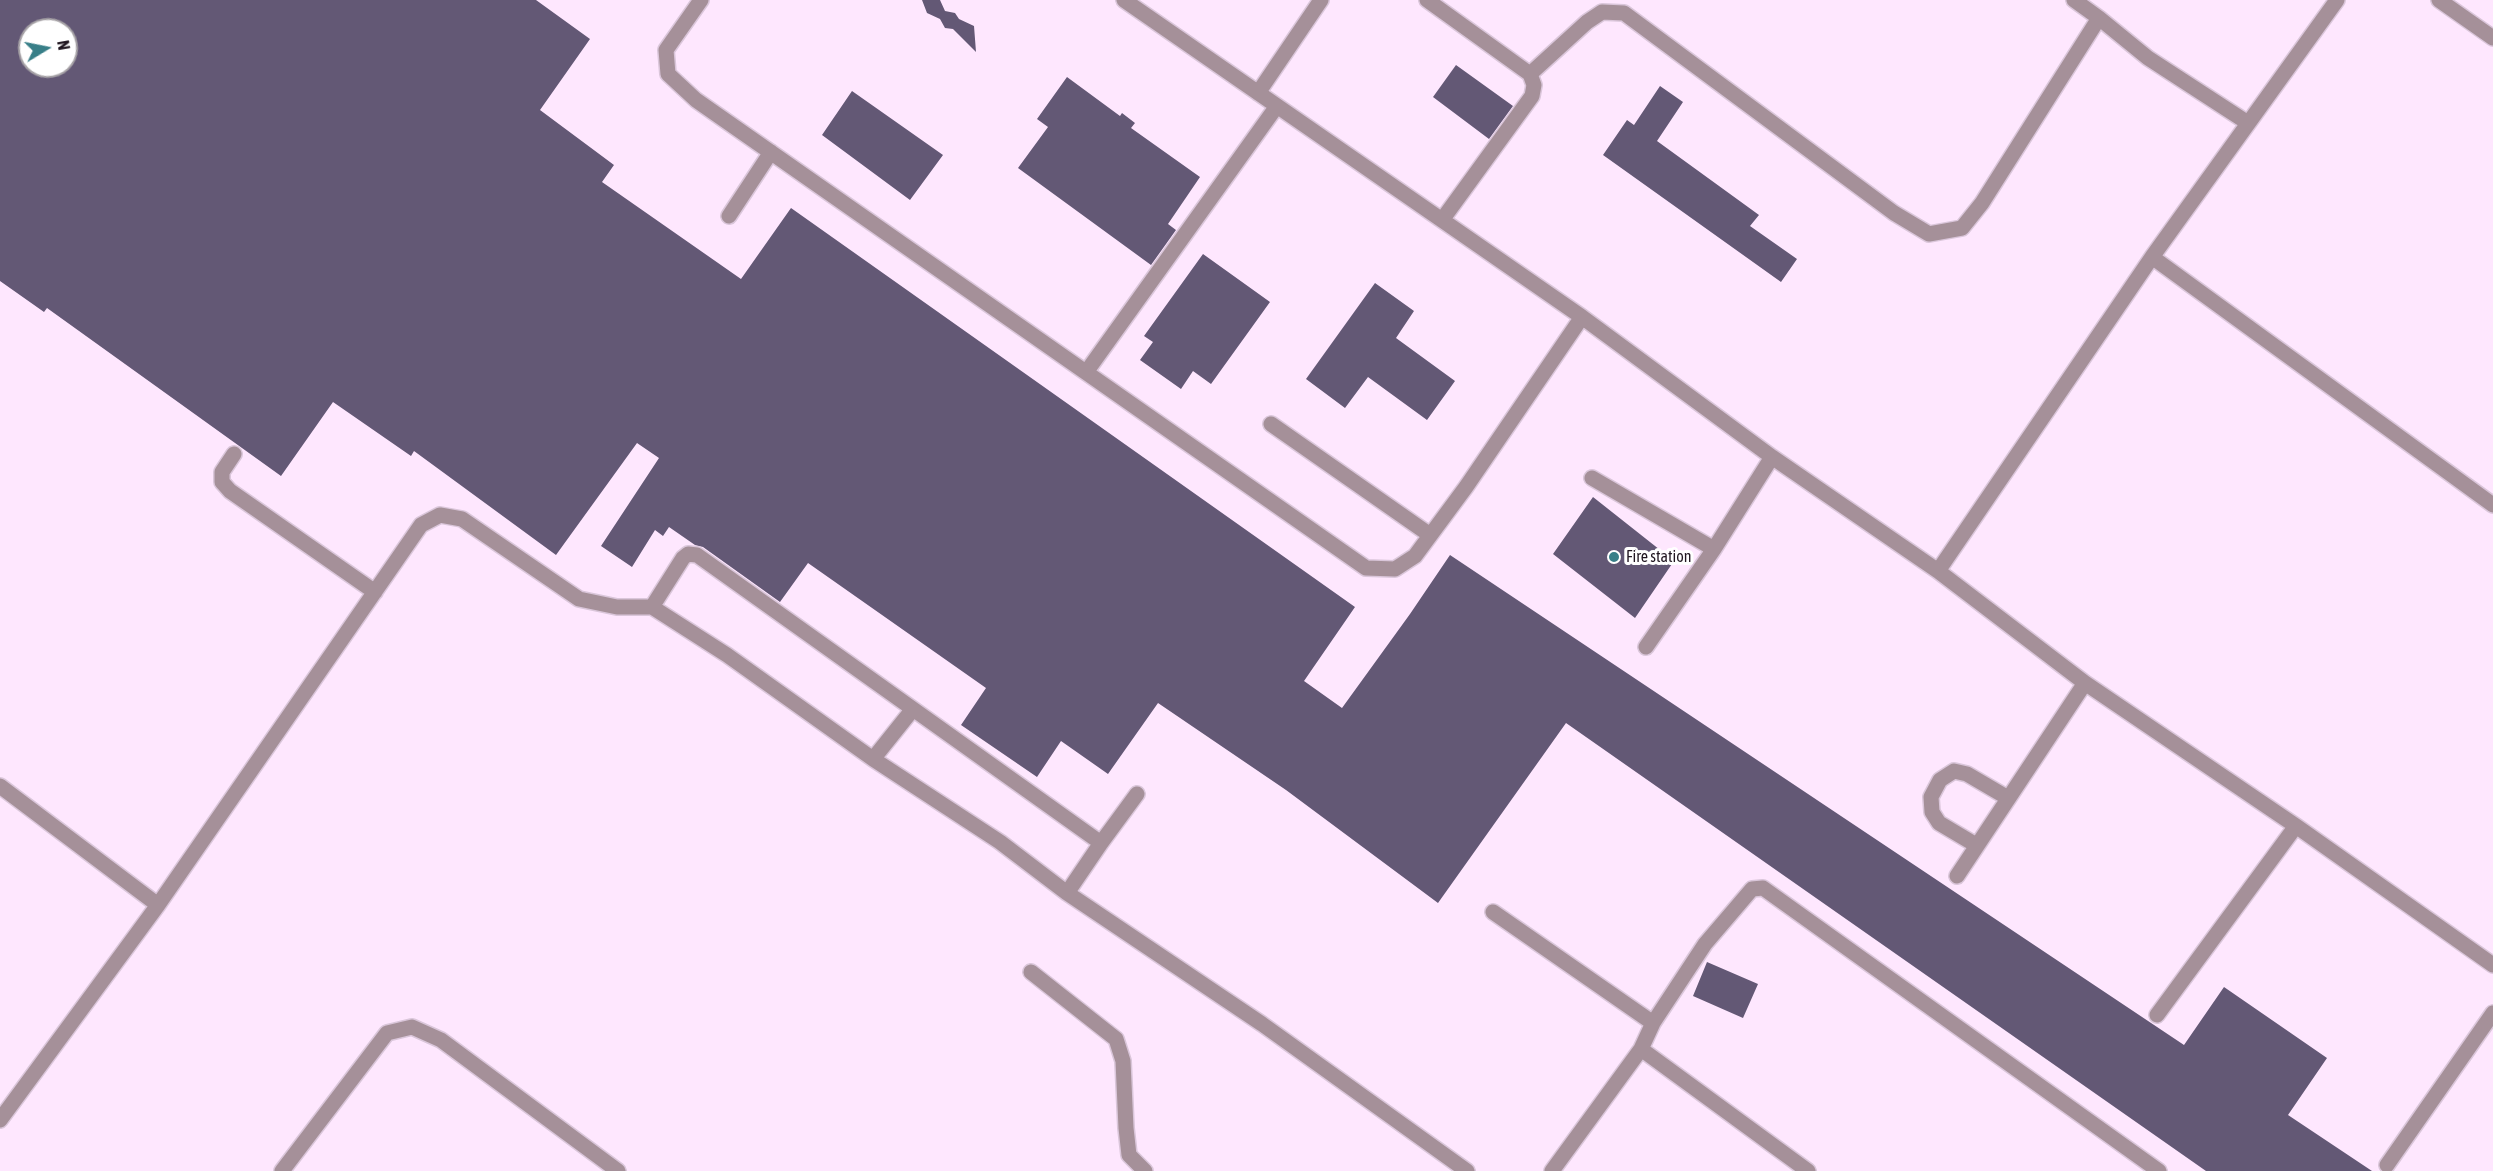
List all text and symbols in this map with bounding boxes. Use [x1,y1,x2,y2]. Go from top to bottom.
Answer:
north arrow [18,18,78,78]
text: N [54,39,73,51]
place label: Fire station [1626,547,1692,567]
marker: Fire station [1607,550,1621,564]

